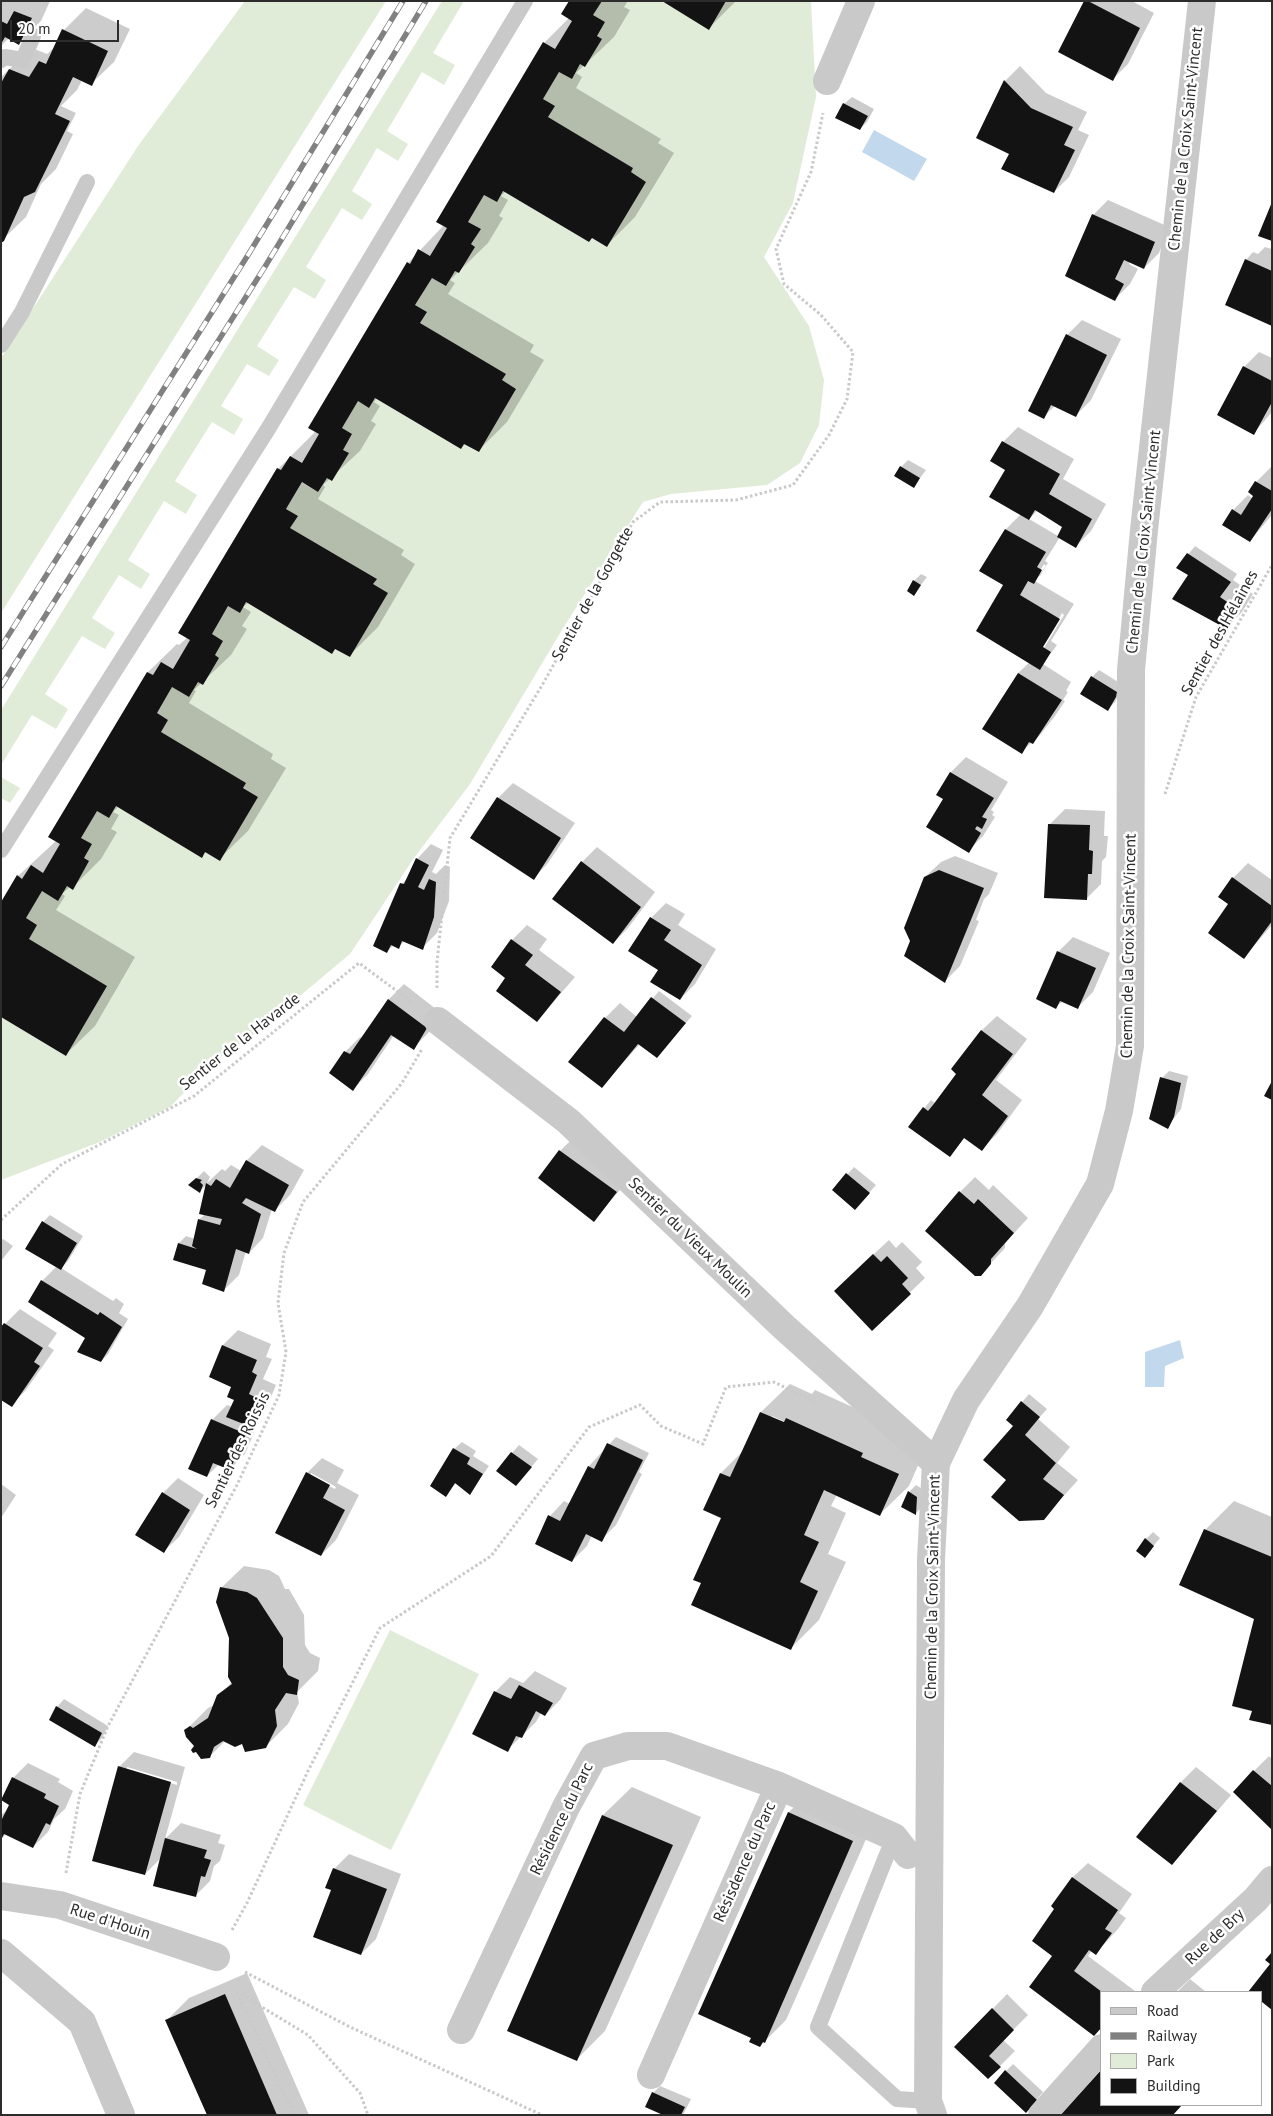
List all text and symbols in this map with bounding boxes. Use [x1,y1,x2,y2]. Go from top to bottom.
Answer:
scale bar [12,10,121,42]
text: 20 m [18,19,51,38]
street label: Chemin de la Croix Saint-Vincent [1165,26,1207,252]
street label: Chemin de la Croix Saint-Vincent [1123,429,1165,655]
street label: Sentier de la Gorgette [548,524,638,664]
street label: Sentier des Hélaines [1178,567,1262,699]
street label: Chemin de la Croix Saint-Vincent [1117,833,1141,1059]
street label: Sentier de la Havarde [176,989,304,1095]
street label: Sentier du Vieux Moulin [624,1174,756,1302]
street label: Sentier des Roissis [202,1389,274,1511]
street label: Chemin de la Croix Saint-Vincent [921,1474,945,1700]
street label: Résidence du Parc [526,1759,598,1879]
street label: Résisdence du Parc [710,1799,780,1925]
street label: Rue d'Houin [67,1900,153,1944]
street label: Rue de Bry [1182,1905,1248,1969]
legend [1100,1991,1263,2106]
text: Road [1147,2001,1179,2020]
text: Railway [1147,2026,1197,2045]
text: Park [1147,2051,1175,2070]
text: Building [1147,2076,1201,2095]

